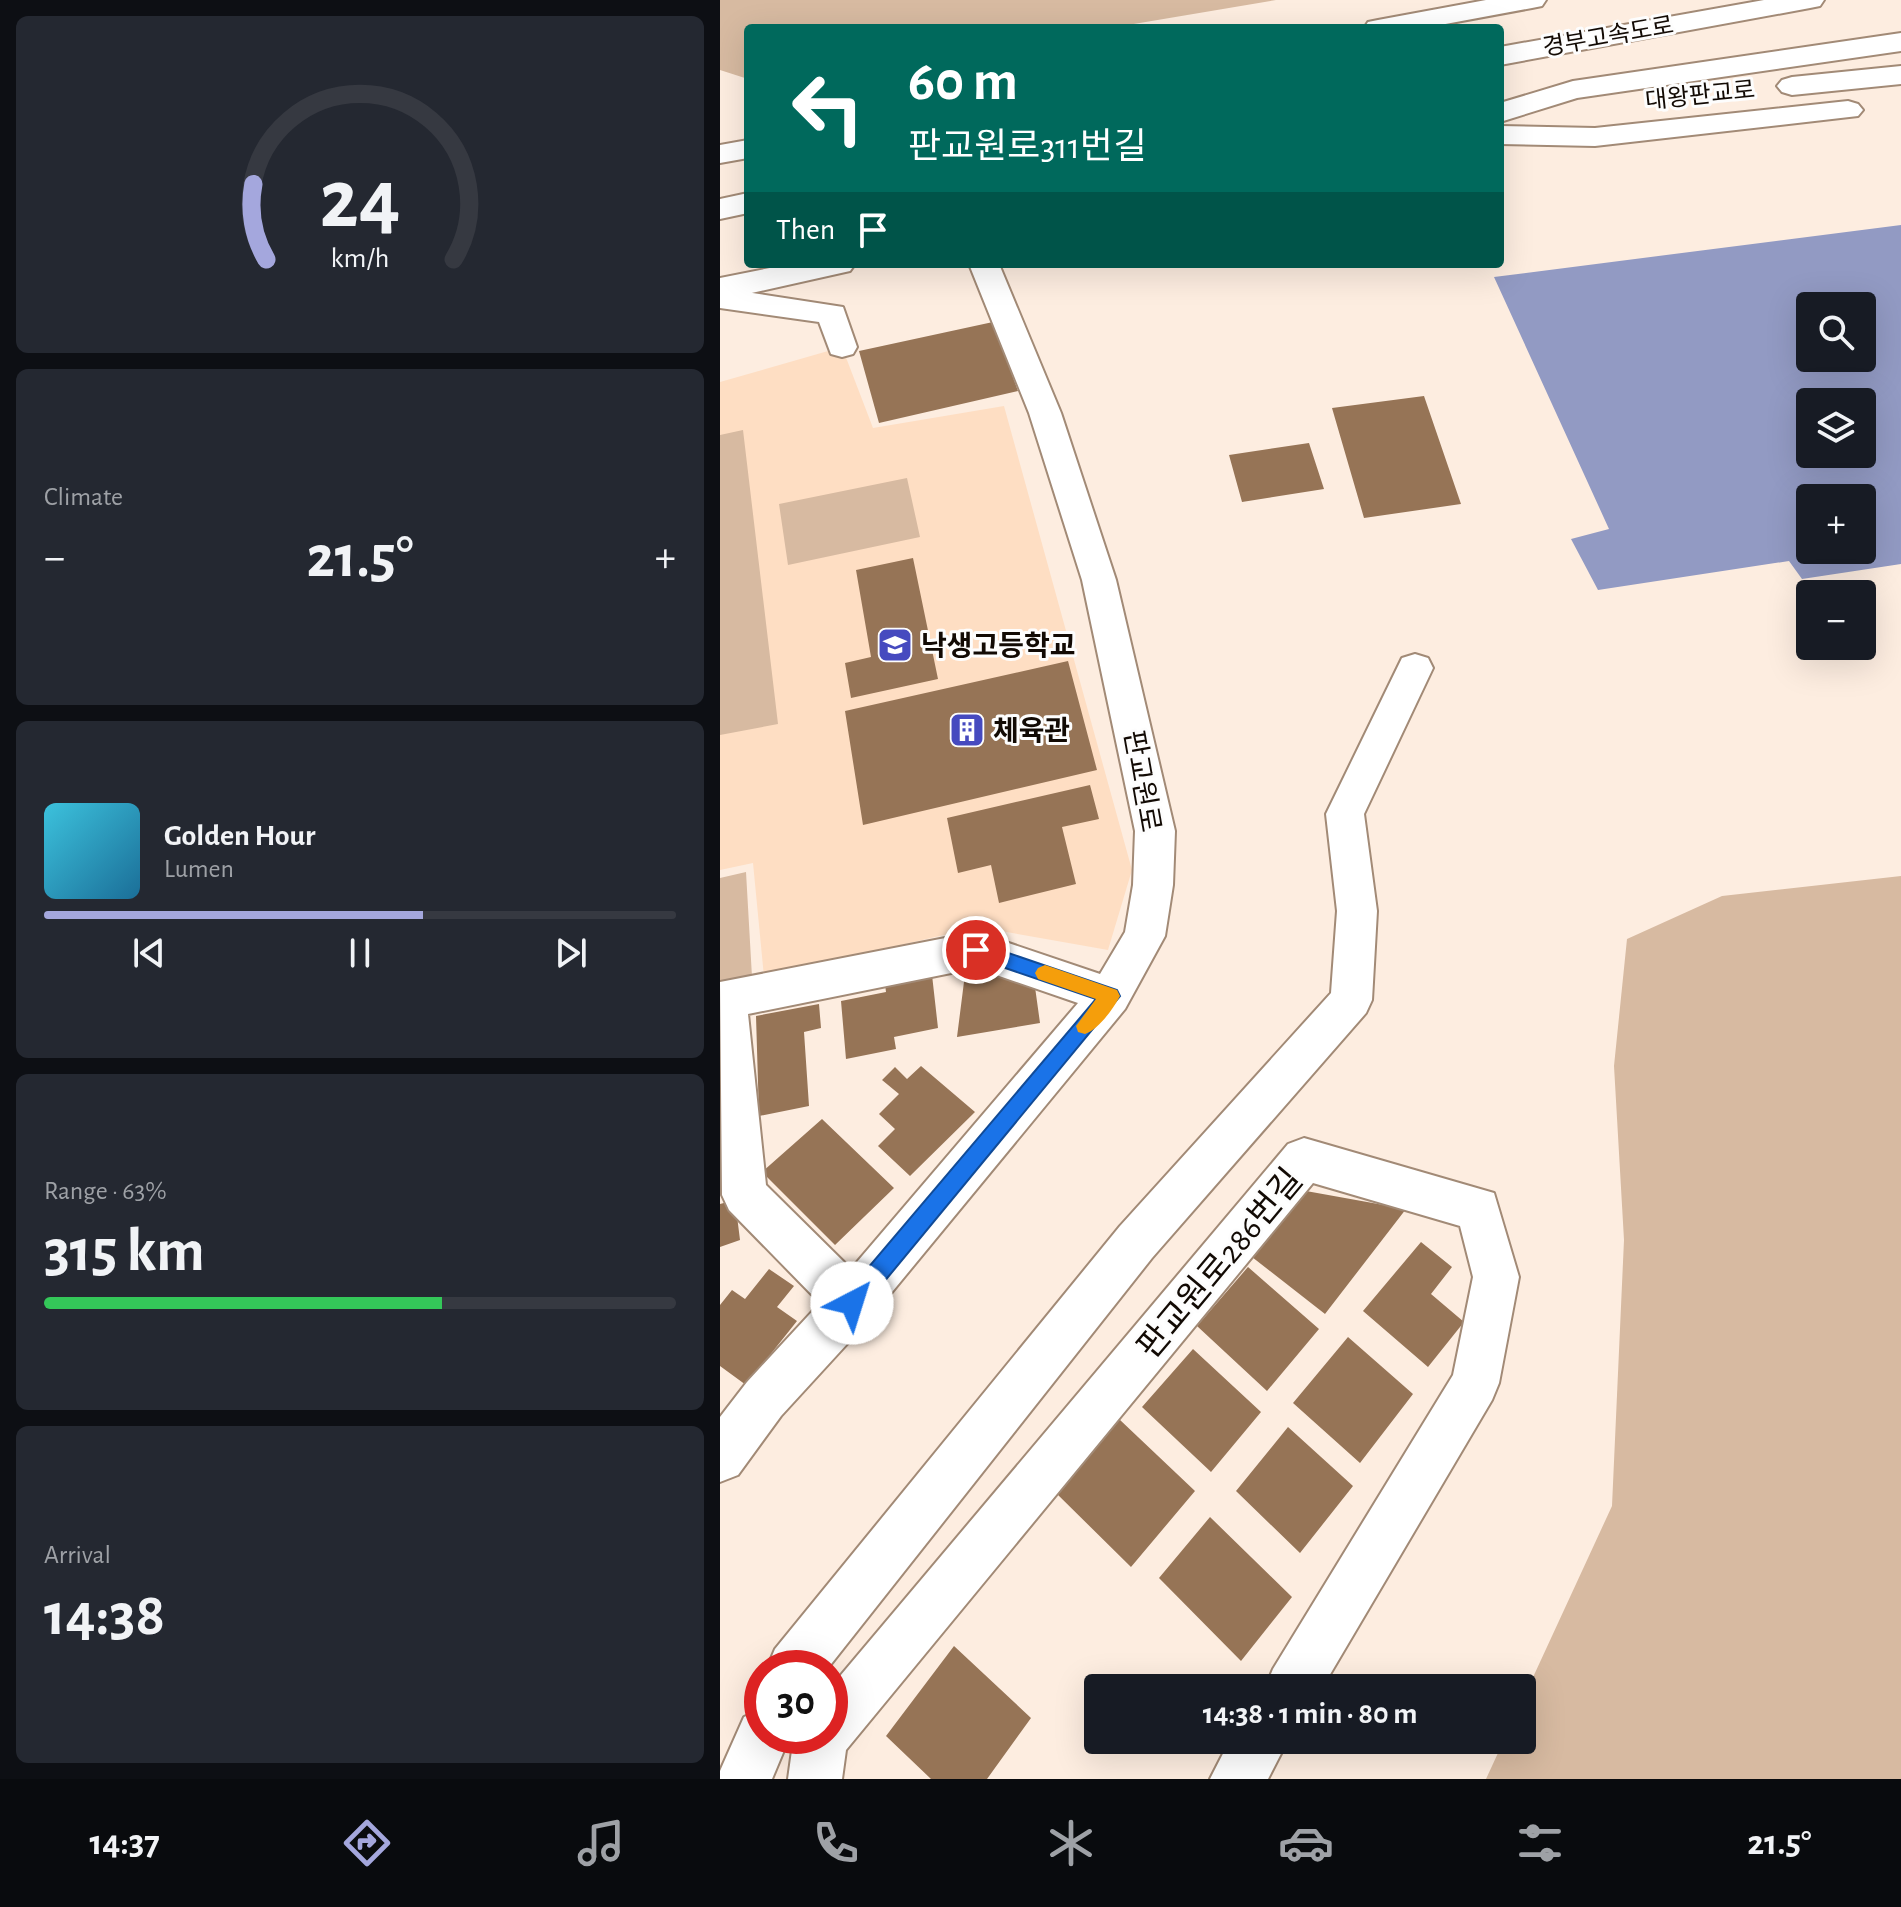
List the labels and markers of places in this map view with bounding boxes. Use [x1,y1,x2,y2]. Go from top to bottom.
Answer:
school or university icon: 낙생고등학교 [876,626,914,664]
place label: 낙생고등학교 [921,631,1076,661]
building icon: 체육관 [948,711,986,749]
place label: 체육관 [993,716,1070,746]
pin [942,916,1010,984]

